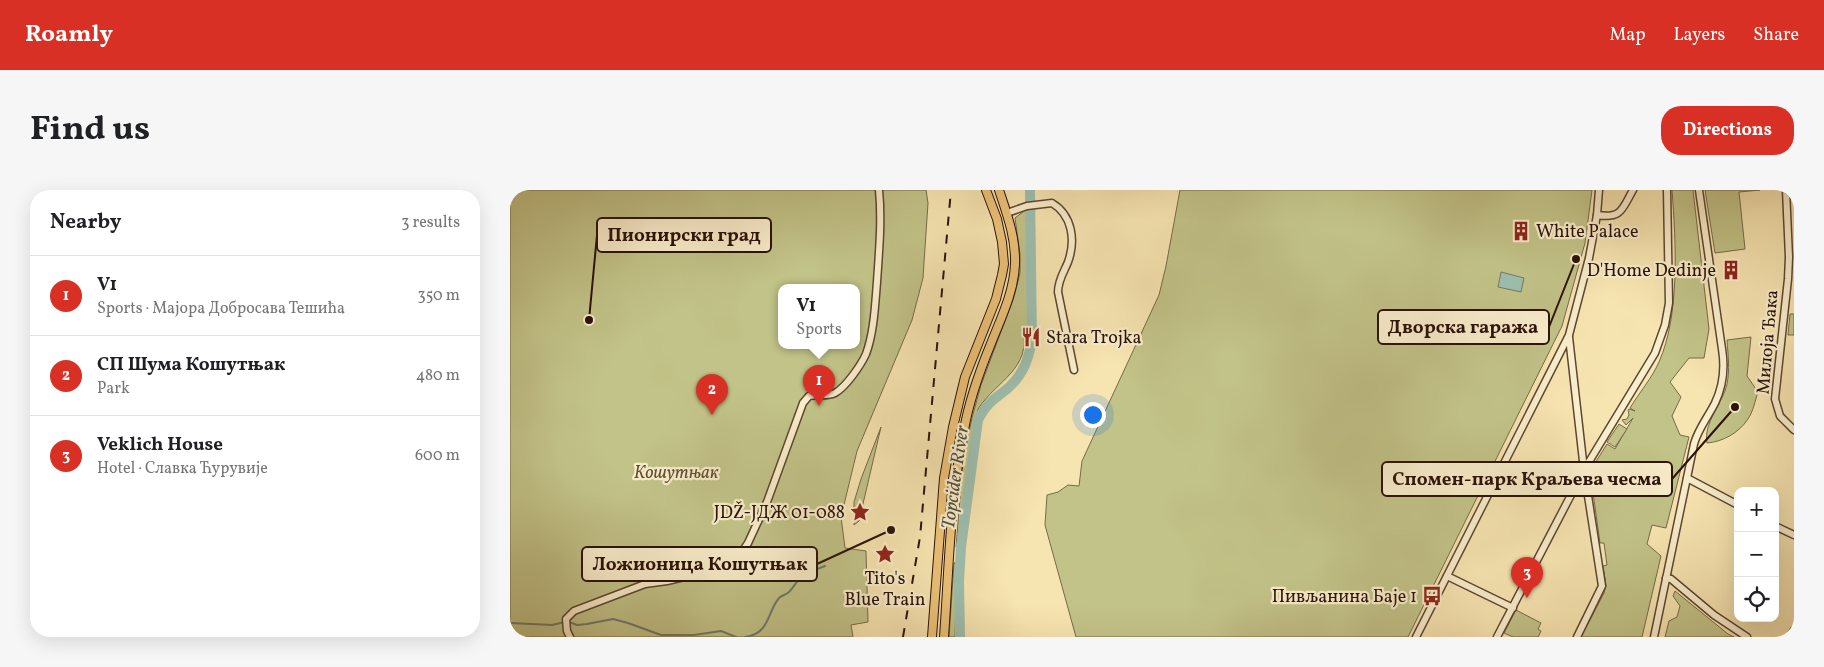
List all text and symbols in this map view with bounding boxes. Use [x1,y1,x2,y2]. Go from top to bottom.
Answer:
text: Roamly [25,18,113,52]
text: Map [1609,23,1645,48]
text: Layers [1673,23,1725,48]
text: Share [1753,23,1799,48]
text: Find us [30,106,150,154]
button: Directions [1661,106,1794,155]
text: Nearby [50,208,121,237]
text: 3 results [401,212,460,234]
callout: Пионирски град [597,218,771,252]
building icon: White Palace [1510,220,1532,242]
place label: White Palace [1536,220,1639,245]
text: Пионирски град [607,223,761,249]
place label: D'Home Dedinje [1587,259,1716,284]
building icon: D'Home Dedinje [1720,259,1742,281]
text: V1 [97,272,117,298]
popup [778,284,860,349]
text: 1 [63,285,69,307]
text: 350 m [417,285,460,307]
street label: Милоја Ђака [1751,289,1786,396]
text: V1 [796,293,816,319]
text: Sports · Мајора Добросава Тешића [97,298,345,320]
callout: Дворска гаража [1378,310,1549,344]
text: Дворска гаража [1388,315,1538,341]
text: Sports [796,319,842,341]
restaurant icon: Stara Trojka [1020,326,1042,348]
place label: Stara Trojka [1046,326,1142,351]
text: СП Шума Кошутњак [97,352,285,378]
text: 2 [62,365,70,387]
text: 480 m [416,365,460,387]
pin: 1 [803,365,835,406]
pin: 2 [696,374,728,415]
text: Park [97,378,130,400]
your location [1080,402,1106,428]
water label: Topcider River [936,423,976,531]
text: Veklich House [97,432,223,458]
text: 3 [62,445,70,467]
text: 600 m [415,445,460,467]
text: Hotel · Славка Ћурувије [97,458,268,480]
park label: Кошутњак [634,461,719,486]
callout: Спомен-парк Краљева чесма [1382,462,1672,496]
text: Спомен-парк Краљева чесма [1392,467,1662,493]
map controls [1734,487,1779,622]
button: + [1734,487,1779,532]
place label: JDŽ-JДЖ 01-088 [714,501,845,526]
place icon: JDŽ-JДЖ 01-088 [849,501,871,523]
button: − [1734,532,1779,577]
place icon: Tito's Blue Train [874,543,896,565]
callout: Ложионица Кошутњак [582,547,817,581]
text: Ложионица Кошутњак [592,552,808,578]
pin: 3 [1511,557,1543,598]
place label: Tito's Blue Train [845,567,926,613]
button: locate [1734,577,1779,622]
place label: Пивљанина Баје 1 [1272,585,1417,610]
bus stop icon: Пивљанина Баје 1 [1421,585,1443,607]

